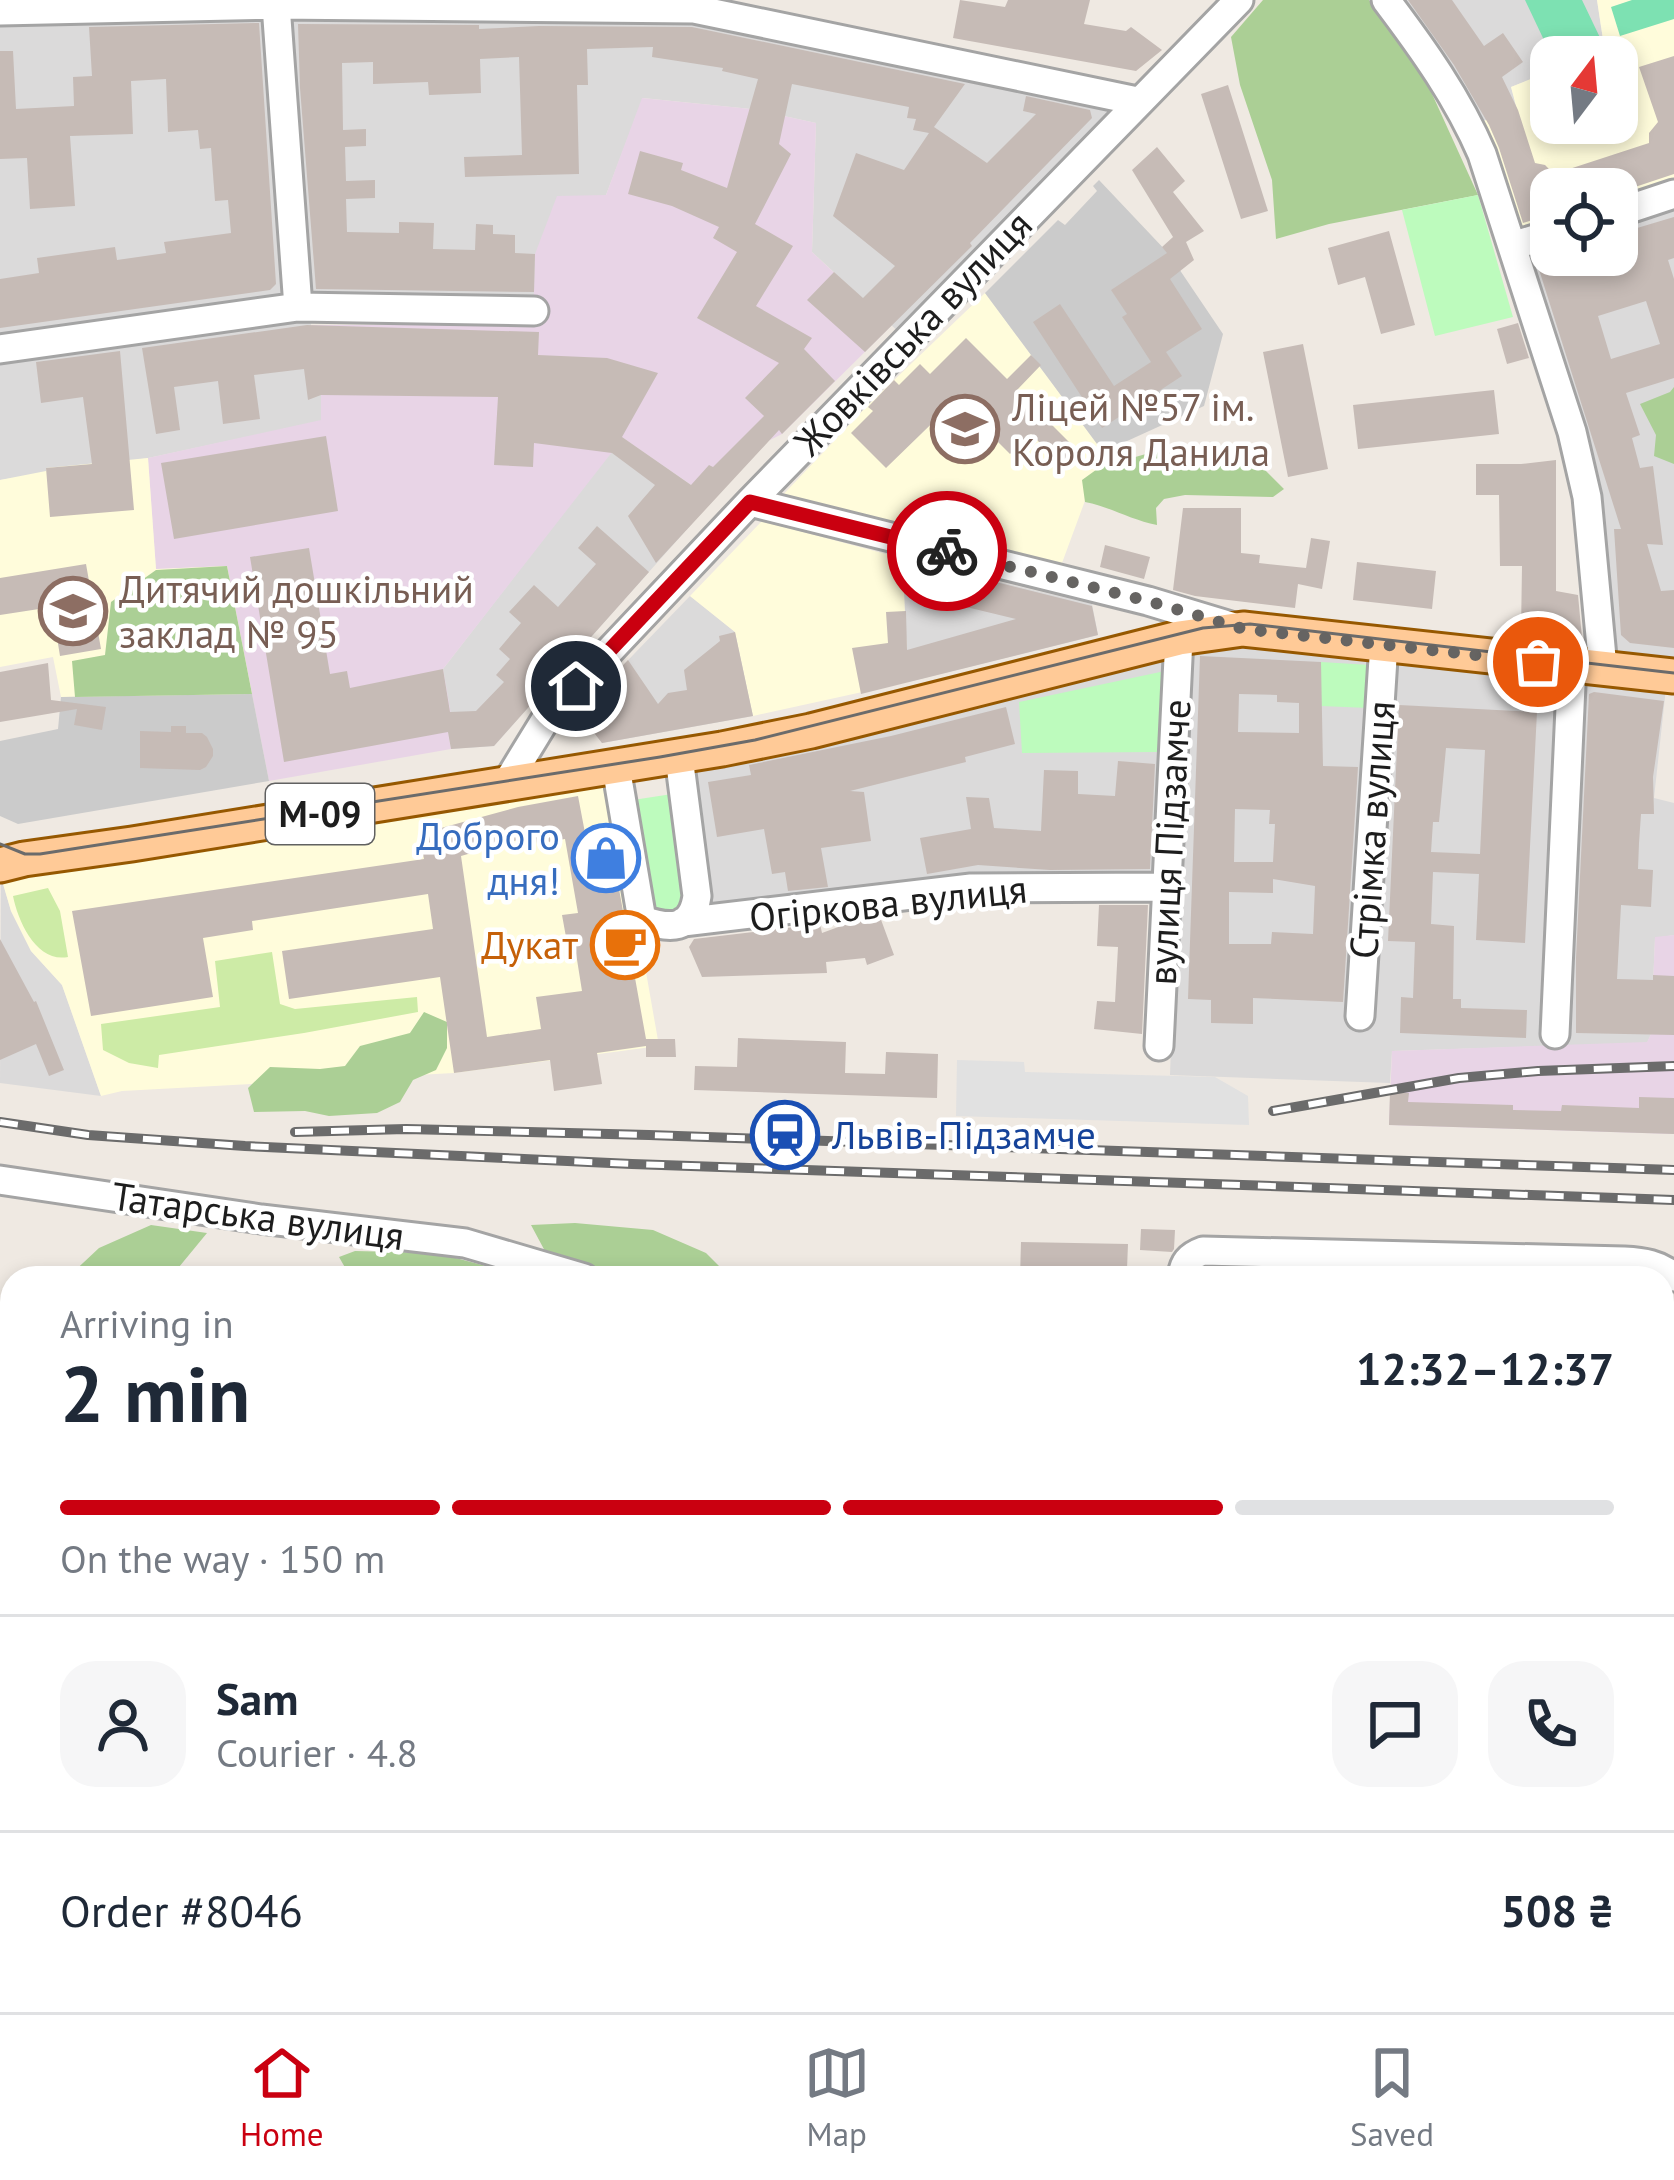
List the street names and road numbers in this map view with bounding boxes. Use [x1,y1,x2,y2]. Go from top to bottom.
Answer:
street label: Жовківська вулиця [782,199,1042,467]
street label: вулиця Підзамче [1136,698,1201,986]
street label: Стрімка вулиця [1337,699,1406,961]
road number: М-09 [266,784,374,844]
street label: Огіркова вулиця [747,863,1029,942]
street label: Татарська вулиця [109,1170,408,1261]

